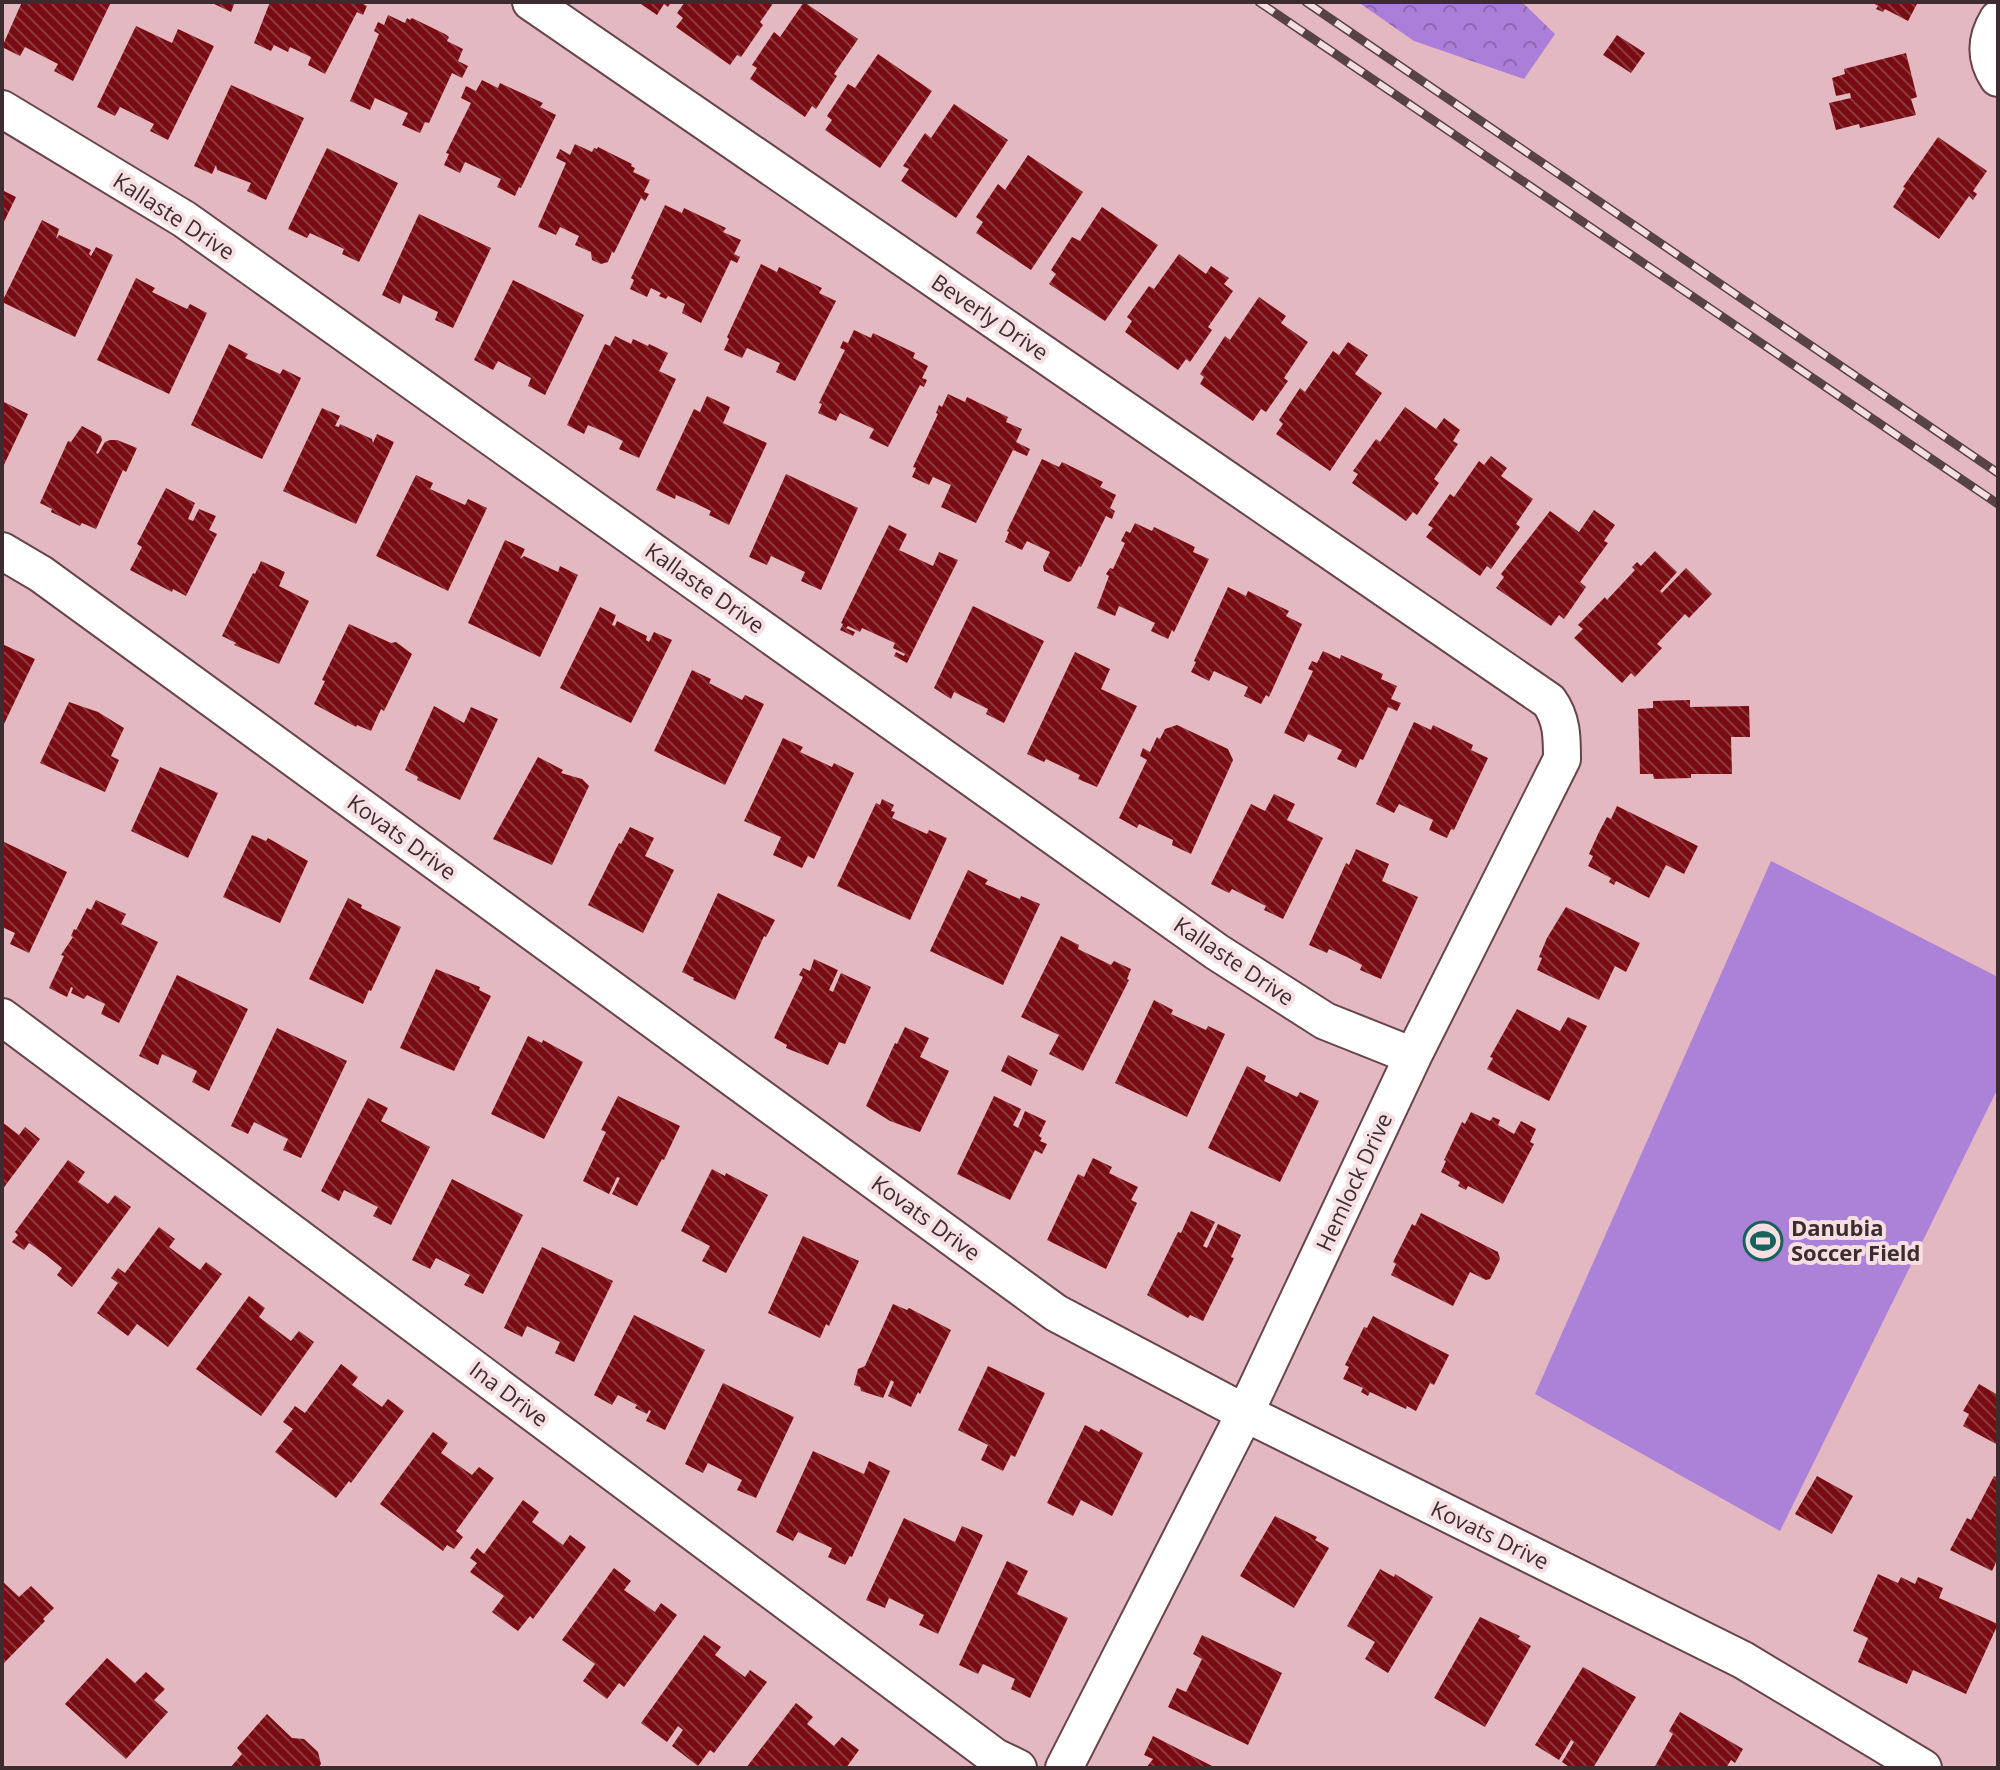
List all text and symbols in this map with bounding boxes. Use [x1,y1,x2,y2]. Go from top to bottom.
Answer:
street label: Kallaste Drive [108,165,241,266]
street label: Beverly Drive [926,266,1055,366]
street label: Kallaste Drive [640,535,771,639]
street label: Kovats Drive [342,786,463,886]
street label: Kallaste Drive [1168,909,1301,1012]
street label: Hemlock Drive [1308,1108,1398,1256]
street label: Kovats Drive [866,1167,987,1267]
place label: Danubia Soccer Field [1791,1212,1921,1267]
sports icon: Danubia Soccer Field [1742,1220,1784,1262]
street label: Ina Drive [464,1354,555,1433]
street label: Kovats Drive [1426,1493,1554,1576]

